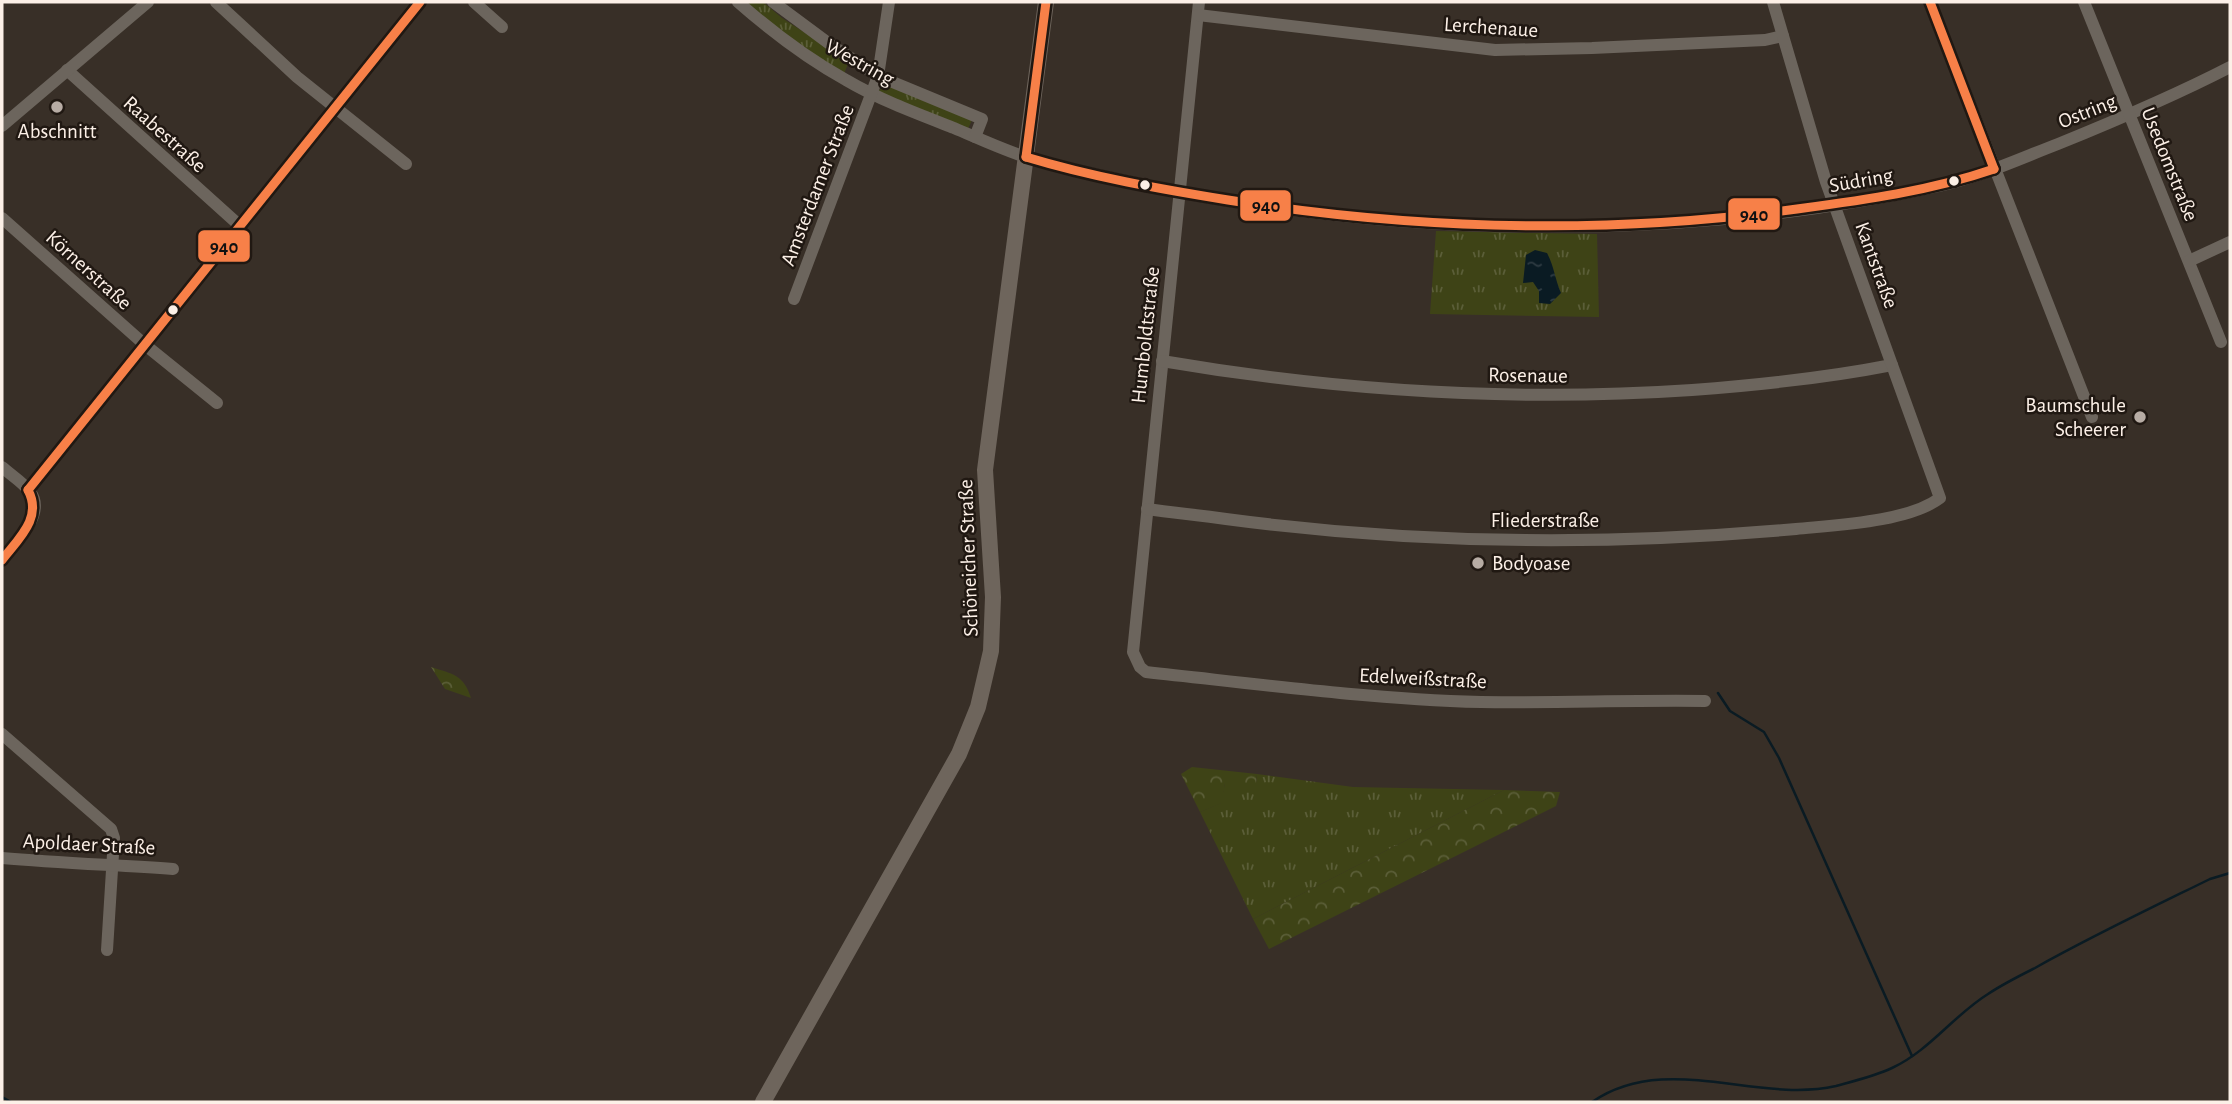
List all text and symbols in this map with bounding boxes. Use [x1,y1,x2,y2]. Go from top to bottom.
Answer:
street label: Lerchenaue [1443,14,1539,41]
street label: Westring [822,35,898,90]
street label: Ostring [2055,90,2120,133]
street label: Raabestraße [119,92,210,177]
marker: Abschnitt [49,99,65,115]
street label: Amsterdamer Straße [777,102,858,269]
street label: Usedomstraße [2137,104,2202,224]
place label: Abschnitt [18,121,97,142]
street label: Südring [1828,164,1895,196]
unlabelled marker [1947,174,1961,188]
unlabelled marker [1138,178,1152,192]
line badge: 940 [1239,189,1292,222]
text: 940 [1252,197,1280,216]
line badge: 940 [1727,197,1781,231]
text: 940 [1740,206,1768,225]
street label: Kantstraße [1851,219,1902,311]
street label: Körnerstraße [42,227,136,314]
line badge: 940 [197,229,251,263]
text: 940 [210,238,238,257]
street label: Humboldtstraße [1128,266,1163,404]
unlabelled marker [166,303,180,317]
street label: Rosenaue [1488,364,1568,387]
place label: Baumschule Scheerer [2025,395,2126,440]
marker: Baumschule Scheerer [2132,409,2148,425]
street label: Schöneicher Straße [955,479,982,637]
street label: Fliederstraße [1491,510,1599,531]
place label: Bodyoase [1492,553,1570,574]
marker: Bodyoase [1470,555,1486,571]
street label: Edelweißstraße [1359,665,1487,692]
street label: Apoldaer Straße [22,831,156,858]

